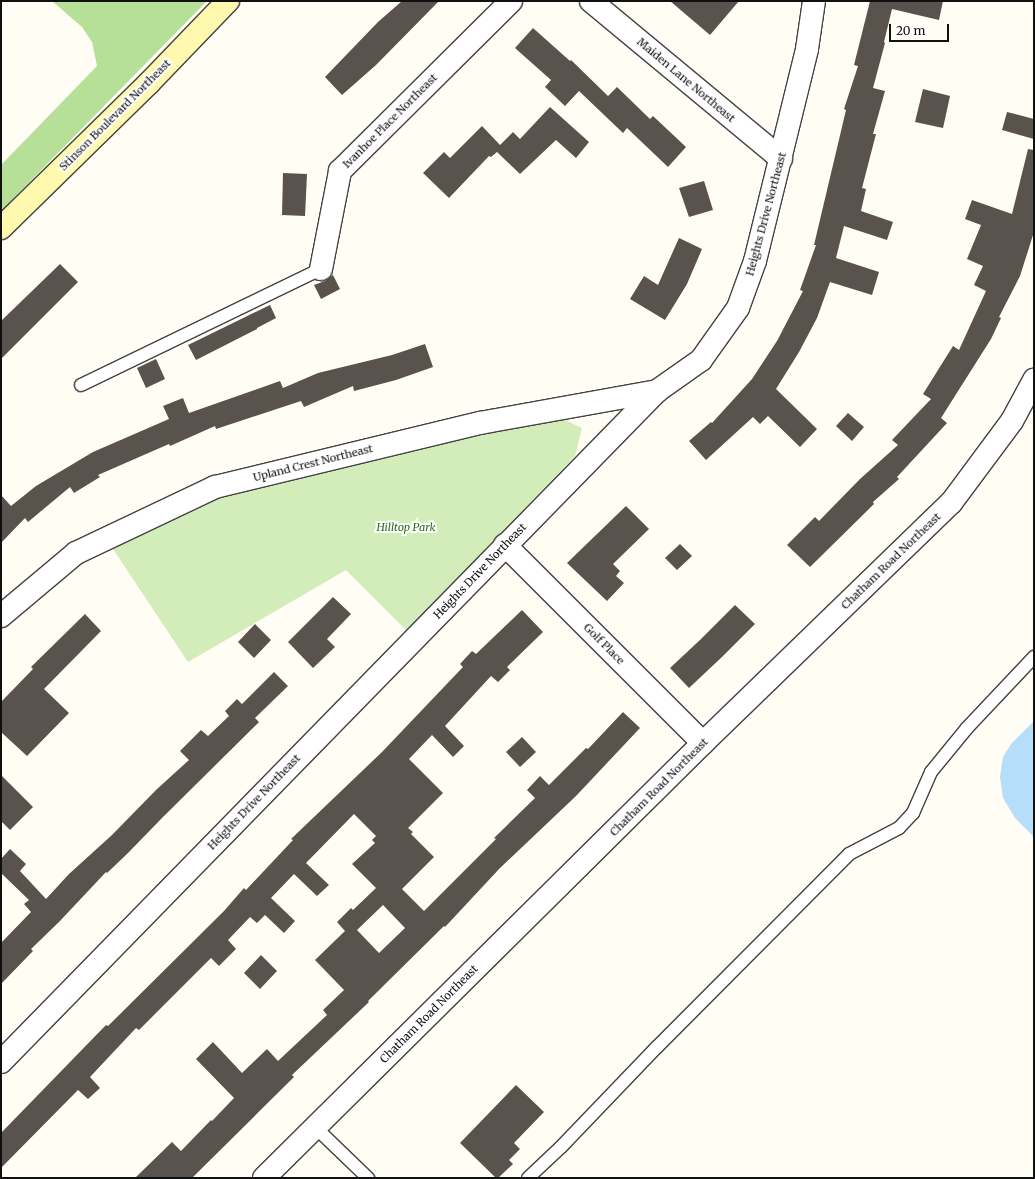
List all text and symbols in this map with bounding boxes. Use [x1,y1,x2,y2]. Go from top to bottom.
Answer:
scale bar [891,16,951,42]
text: 20 m [896,23,925,38]
street label: Maiden Lane Northeast [634,35,738,125]
street label: Stinson Boulevard Northeast [57,57,173,173]
street label: Ivanhoe Place Northeast [340,71,440,171]
street label: Heights Drive Northeast [743,151,789,277]
street label: Upland Crest Northeast [252,442,374,484]
street label: Chatham Road Northeast [839,510,943,612]
park label: Hilltop Park [376,520,436,534]
street label: Heights Drive Northeast [431,521,529,621]
street label: Golf Place [581,621,627,667]
street label: Chatham Road Northeast [607,735,711,839]
street label: Heights Drive Northeast [205,752,303,852]
street label: Chatham Road Northeast [377,962,481,1066]

